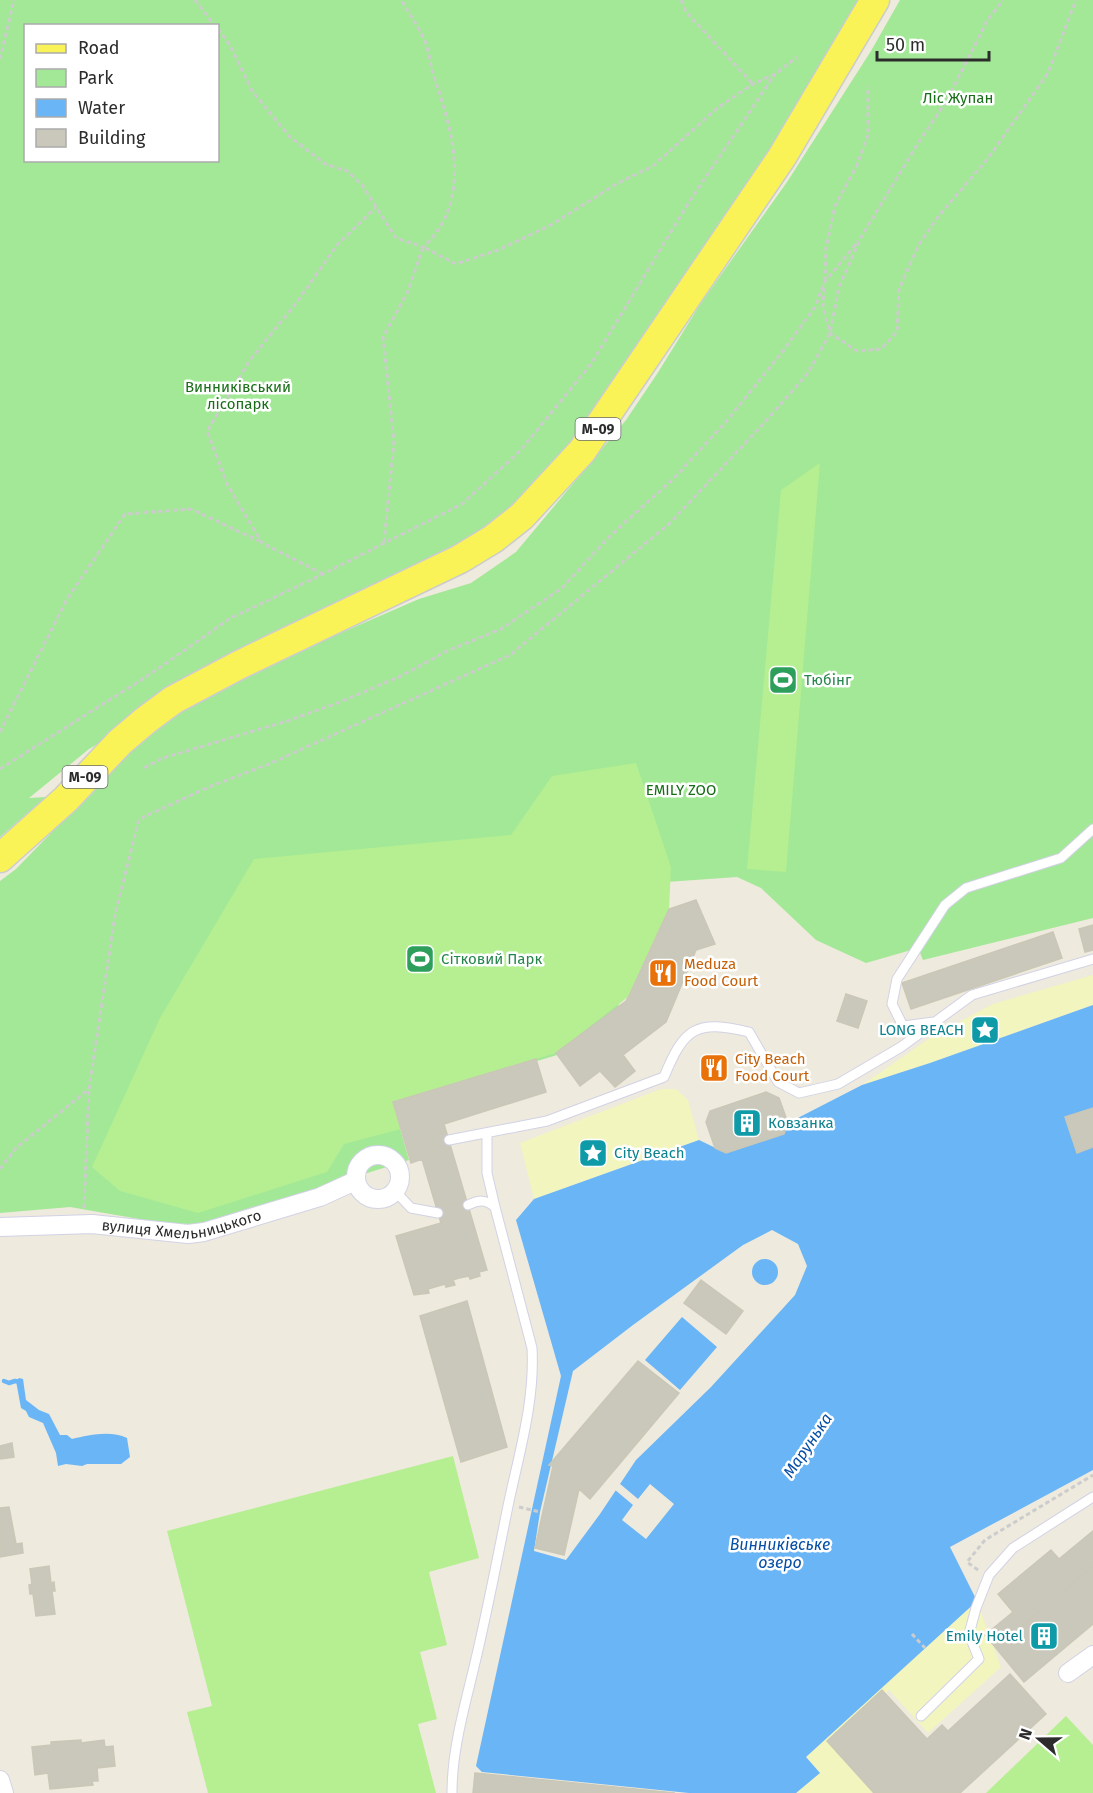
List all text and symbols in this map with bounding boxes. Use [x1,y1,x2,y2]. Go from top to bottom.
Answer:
legend [24,24,219,162]
scale bar [877,24,990,62]
text: 50 m [886,34,925,56]
text: Road [78,37,120,59]
text: Park [78,67,114,89]
park label: Ліс Жупан [923,89,993,107]
text: Water [78,97,125,119]
text: Building [78,127,146,149]
park label: Винниківський лісопарк [185,378,291,413]
road number: М-09 [576,418,620,440]
sports icon: Тюбінг [767,664,799,696]
place label: Тюбінг [804,671,852,689]
road number: М-09 [62,766,107,788]
park label: EMILY ZOO [646,781,716,799]
sports icon: Сітковий Парк [404,943,436,975]
place label: Сітковий Парк [441,950,542,968]
place label: Meduza Food Court [684,955,759,990]
restaurant icon: Meduza Food Court [647,957,679,989]
place icon: LONG BEACH [969,1014,1001,1046]
place label: LONG BEACH [879,1021,964,1039]
place label: City Beach Food Court [735,1050,810,1085]
restaurant icon: City Beach Food Court [698,1052,730,1084]
building icon: Ковзанка [731,1107,763,1139]
place label: Ковзанка [768,1114,834,1132]
place icon: City Beach [577,1137,609,1169]
place label: City Beach [614,1144,685,1162]
street label: вулиця Хмельницького [101,1206,264,1243]
water label: Марунька [779,1410,836,1481]
water label: Винниківське озеро [730,1535,830,1572]
building icon: Emily Hotel [1028,1620,1060,1652]
place label: Emily Hotel [946,1627,1024,1645]
north arrow [1009,1709,1069,1769]
text: N [1015,1726,1036,1742]

